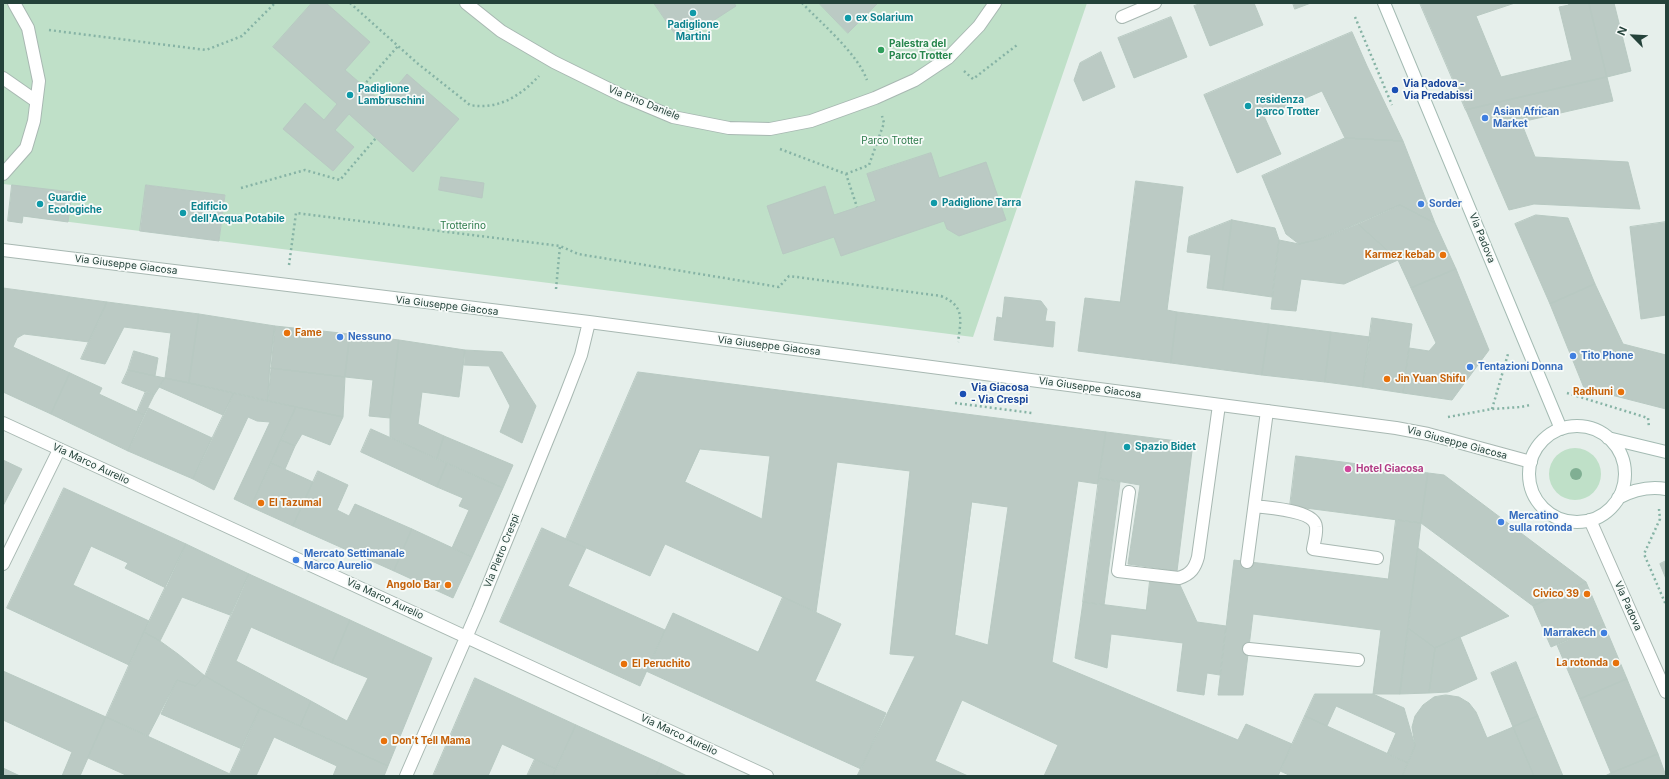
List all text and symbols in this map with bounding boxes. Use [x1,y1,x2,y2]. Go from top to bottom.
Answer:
marker: Padiglione Martini [688,8,698,18]
place label: ex Solarium [856,12,913,24]
marker: ex Solarium [843,13,853,23]
north arrow [1613,16,1653,56]
place label: Padiglione Martini [667,19,719,42]
text: N [1614,24,1630,38]
place label: Palestra del Parco Trotter [889,38,952,62]
marker: Palestra del Parco Trotter [876,45,886,55]
place label: Via Padova - Via Predabissi [1403,78,1473,102]
place label: Padiglione Lambruschini [358,83,425,106]
street label: Via Pino Daniele [606,83,682,123]
marker: Via Padova - Via Predabissi [1390,85,1400,95]
marker: Padiglione Lambruschini [345,90,355,100]
place label: residenza parco Trotter [1256,94,1319,118]
marker: residenza parco Trotter [1243,101,1253,111]
place label: Asian African Market [1493,106,1559,130]
marker: Asian African Market [1480,113,1490,123]
park label: Parco Trotter [861,135,923,147]
place label: Guardie Ecologiche [48,192,102,216]
place label: Padiglione Tarra [942,197,1021,209]
marker: Padiglione Tarra [929,198,939,208]
place label: Sorder [1429,198,1462,210]
marker: Guardie Ecologiche [35,199,45,209]
marker: Sorder [1416,199,1426,209]
place label: Edificio dell'Acqua Potabile [191,201,285,224]
marker: Edificio dell'Acqua Potabile [178,208,188,218]
street label: Via Padova [1467,211,1497,265]
park label: Trotterino [440,220,486,232]
place label: Karmez kebab [1365,249,1435,261]
marker: Karmez kebab [1438,250,1448,260]
street label: Via Giuseppe Giacosa [74,253,178,277]
street label: Via Giuseppe Giacosa [395,294,499,318]
place label: Fame [295,327,322,339]
marker: Fame [282,328,292,338]
place label: Nessuno [348,331,391,343]
marker: Nessuno [335,332,345,342]
street label: Via Giuseppe Giacosa [717,334,821,358]
place label: Tito Phone [1581,350,1633,362]
marker: Tito Phone [1568,351,1578,361]
place label: Tentazioni Donna [1478,361,1563,373]
marker: Tentazioni Donna [1465,362,1475,372]
place label: Jin Yuan Shifu [1395,373,1465,385]
marker: Jin Yuan Shifu [1382,374,1392,384]
street label: Via Giuseppe Giacosa [1038,375,1142,401]
place label: Via Giacosa - Via Crespi [971,382,1029,406]
place label: Radhuni [1573,386,1613,398]
marker: Radhuni [1616,387,1626,397]
marker: Via Giacosa - Via Crespi [958,389,968,399]
street label: Via Giuseppe Giacosa [1405,424,1509,462]
street label: Via Marco Aurelio [51,441,131,487]
place label: Spazio Bidet [1135,441,1196,453]
marker: Spazio Bidet [1122,442,1132,452]
place label: Hotel Giacosa [1356,463,1424,475]
marker: Hotel Giacosa [1343,464,1353,474]
place label: El Tazumal [269,497,321,509]
marker: El Tazumal [256,498,266,508]
place label: Mercatino sulla rotonda [1509,510,1572,534]
street label: Via Pietro Crespi [482,512,522,590]
marker: Mercatino sulla rotonda [1496,517,1506,527]
place label: Mercato Settimanale Marco Aurelio [304,548,405,572]
marker: Mercato Settimanale Marco Aurelio [291,555,301,565]
street label: Via Marco Aurelio [345,576,425,622]
place label: Angolo Bar [386,579,440,591]
street label: Via Padova [1612,579,1644,633]
marker: Angolo Bar [443,580,453,590]
place label: Civico 39 [1533,588,1579,600]
marker: Civico 39 [1582,589,1592,599]
place label: Marrakech [1543,627,1596,639]
marker: Marrakech [1599,628,1609,638]
place label: La rotonda [1556,657,1608,669]
place label: El Peruchito [632,658,690,670]
marker: La rotonda [1611,658,1621,668]
marker: El Peruchito [619,659,629,669]
street label: Via Marco Aurelio [639,712,719,758]
place label: Don't Tell Mama [392,735,470,747]
marker: Don't Tell Mama [379,736,389,746]

